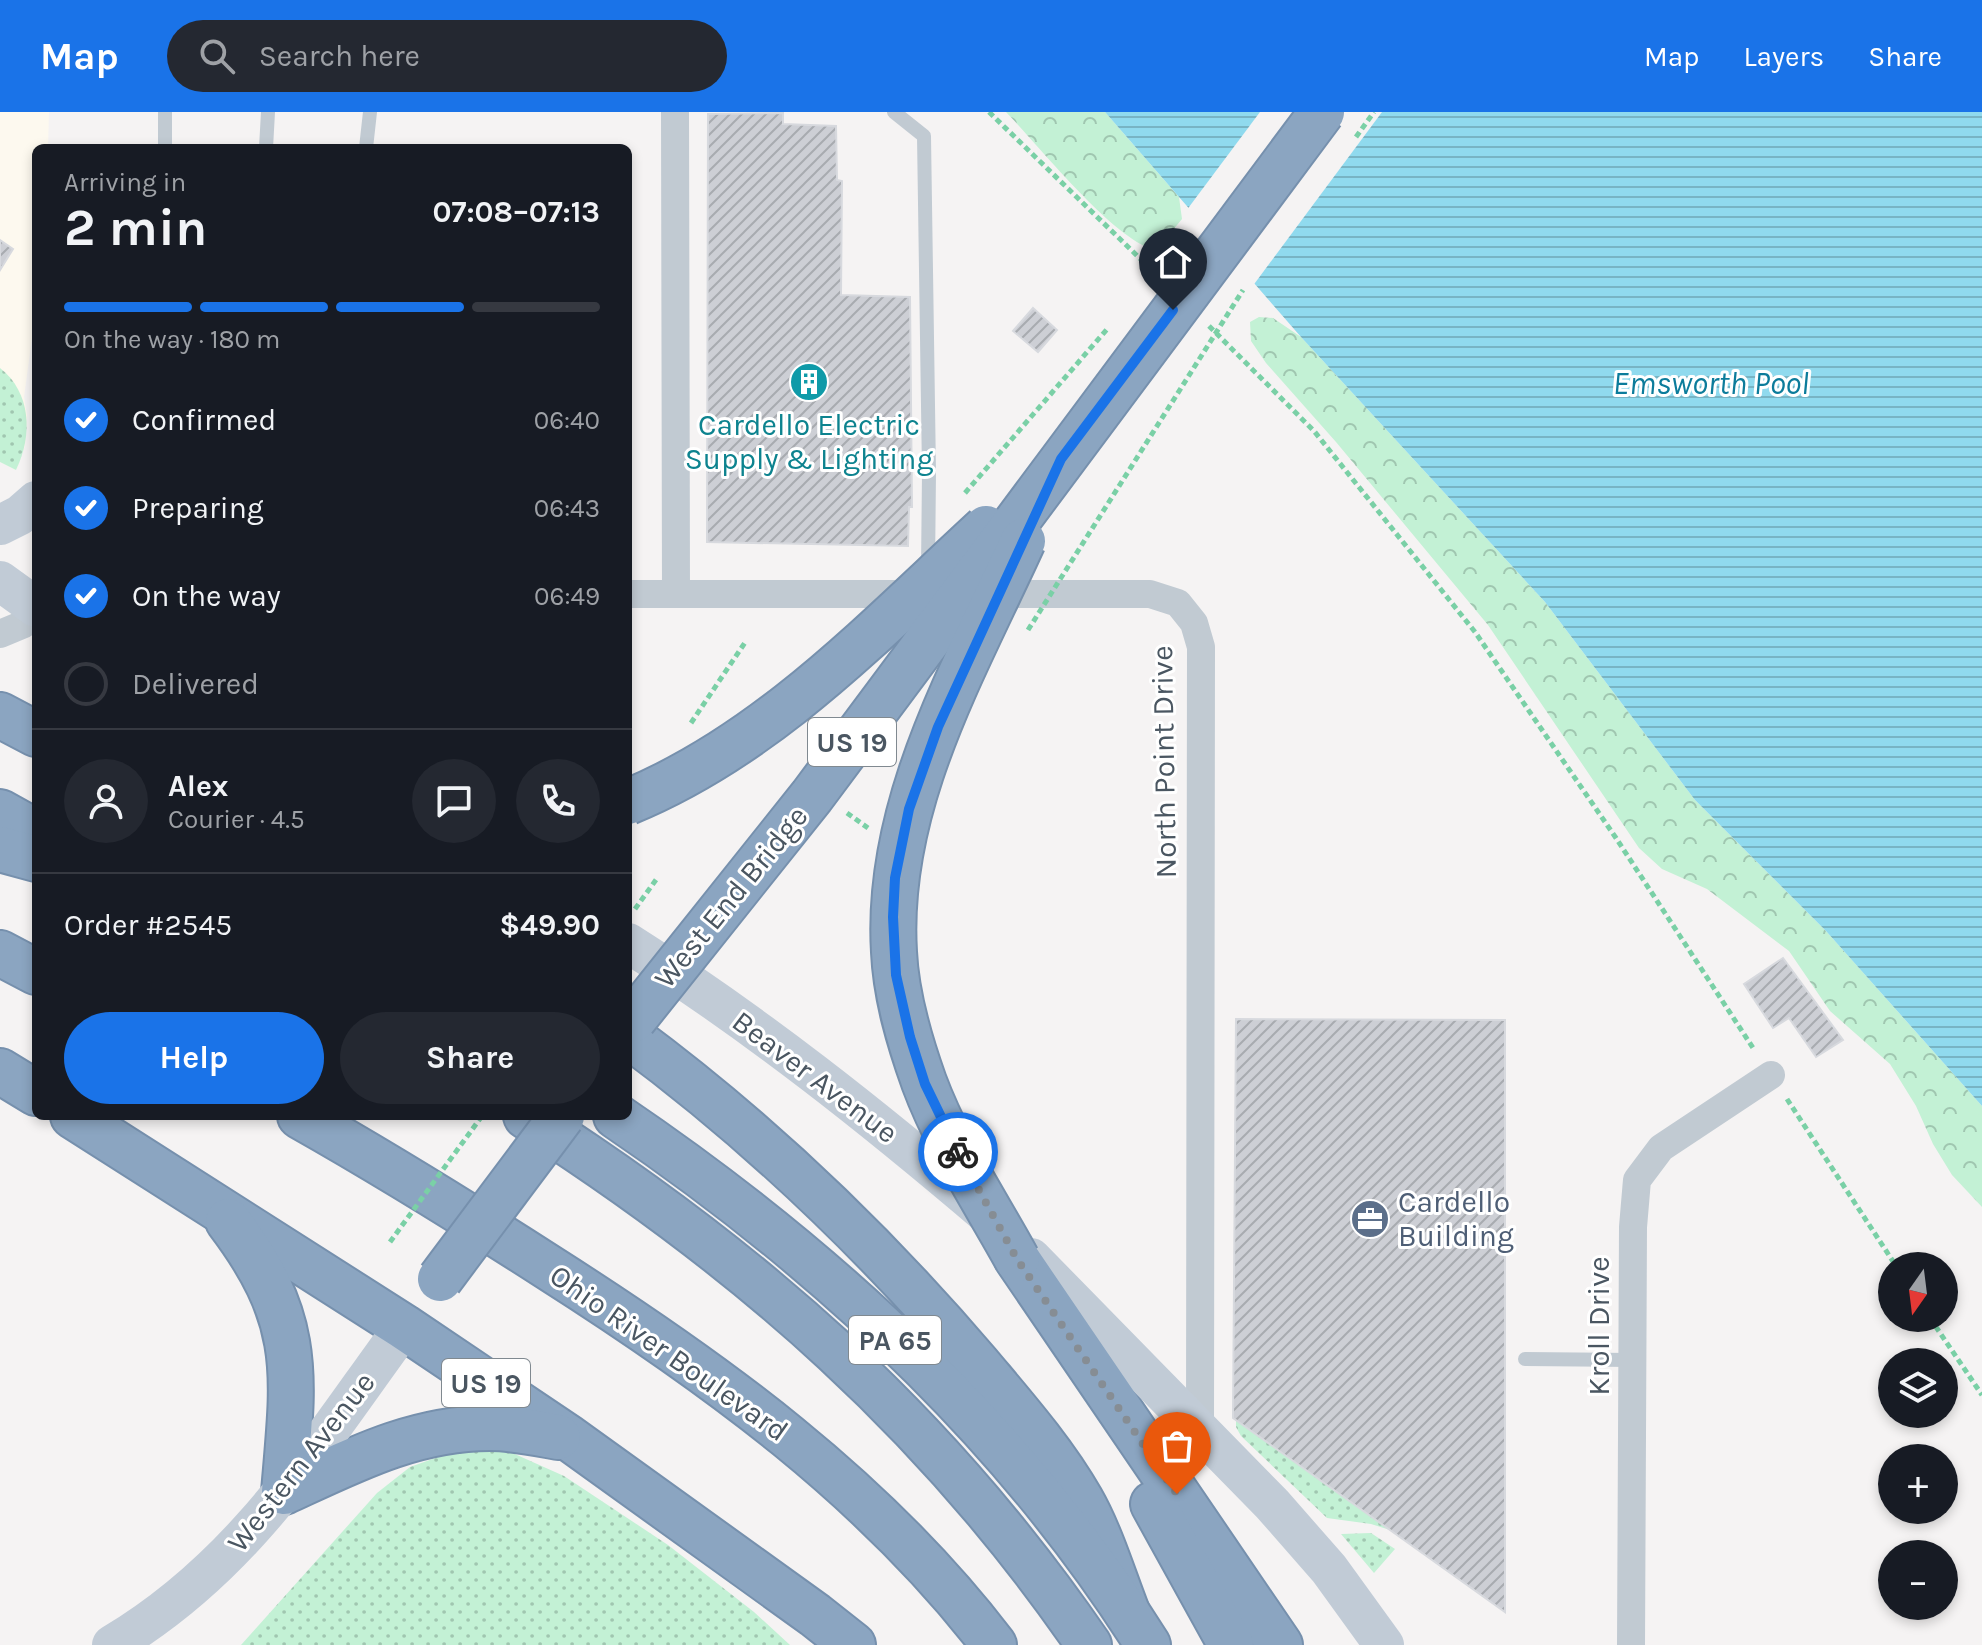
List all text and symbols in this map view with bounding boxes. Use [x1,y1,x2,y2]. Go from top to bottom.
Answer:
search box [167,20,727,92]
text: Map [40,34,119,79]
icon: search [195,34,239,78]
text: Search here [259,38,420,74]
text: Map [1644,40,1699,73]
text: Layers [1743,40,1824,73]
text: Share [1868,40,1942,73]
text: Arriving in [64,167,186,198]
text: 07:08–07:13 [433,194,600,230]
text: 2 min [64,197,207,258]
pin [1139,228,1207,310]
icon: home [1151,240,1195,284]
text: On the way · 180 m [64,324,280,355]
building icon: Cardello Electric Supply & Lighting [788,361,830,403]
water label: Emsworth Pool [1613,365,1809,402]
icon: check [64,398,108,442]
text: Confirmed [132,402,276,438]
text: 06:40 [534,405,600,436]
place label: Cardello Electric Supply & Lighting [685,407,933,477]
icon: check [64,486,108,530]
text: Preparing [132,490,264,526]
text: 06:43 [534,493,600,524]
icon: check [64,574,108,618]
text: On the way [132,578,281,614]
text: 06:49 [534,581,600,612]
street label: North Point Drive [1144,645,1184,879]
text: Delivered [132,666,259,702]
road number: US 19 [808,718,896,766]
button: person [64,759,148,843]
button: chat [412,759,496,843]
button: phone [516,759,600,843]
text: Alex [168,768,228,804]
street label: West End Bridge [647,799,815,995]
text: Courier · 4.5 [168,804,305,835]
text: Order #2545 [64,907,232,943]
text: $49.90 [499,907,600,943]
street label: Beaver Avenue [725,1003,905,1151]
button: Help [64,1012,324,1104]
button: Share [340,1012,600,1104]
courier [918,1112,998,1192]
icon: bike [936,1130,980,1174]
place label: Cardello Building [1398,1184,1514,1254]
office icon: Cardello Building [1349,1198,1391,1240]
north arrow [1878,1252,1958,1332]
map controls [1878,1252,1958,1620]
street label: Kroll Drive [1581,1256,1617,1396]
street label: Ohio River Boulevard [543,1257,795,1449]
road number: PA 65 [849,1316,941,1364]
button: layers [1878,1348,1958,1428]
road number: US 19 [442,1359,530,1407]
street label: Western Avenue [220,1365,382,1559]
pin [1143,1412,1211,1494]
icon: bag [1155,1424,1199,1468]
button: + [1878,1444,1958,1524]
button: − [1878,1540,1958,1620]

